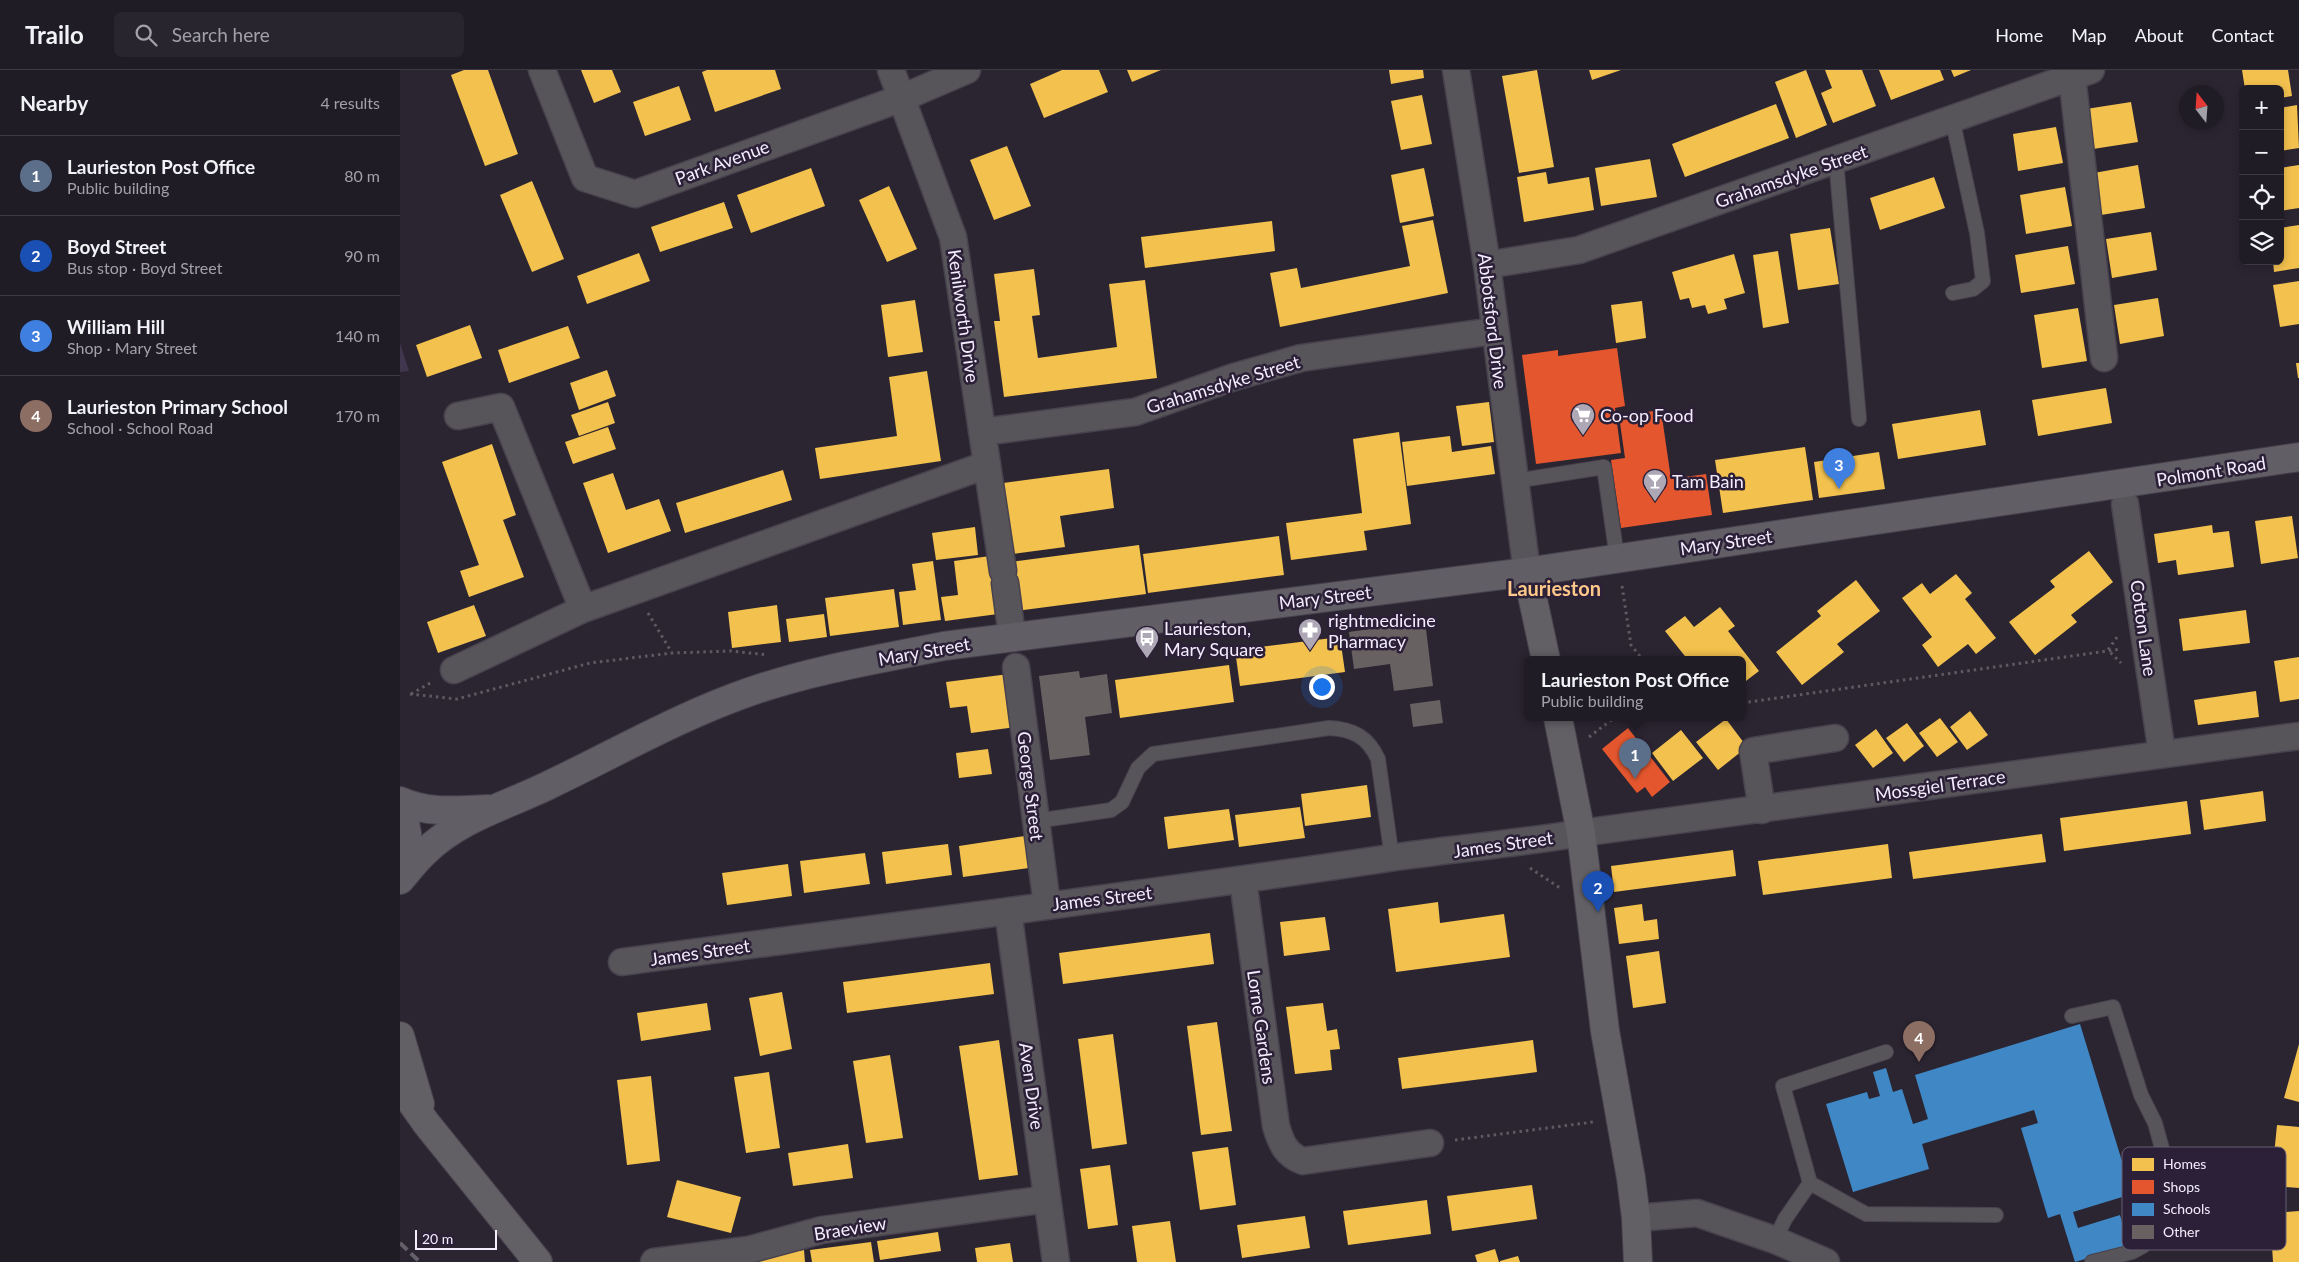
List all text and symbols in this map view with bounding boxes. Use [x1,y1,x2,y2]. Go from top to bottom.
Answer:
search box [114,12,464,57]
text: Trailo [25,20,84,49]
icon: search [132,21,160,49]
text: Search here [172,23,270,46]
text: Home [1995,24,2043,46]
text: Map [2071,24,2107,46]
text: About [2135,24,2184,46]
text: Contact [2212,24,2274,46]
north arrow [2179,85,2224,130]
map controls [2239,85,2284,265]
button: + [2239,85,2284,130]
text: Nearby [20,90,88,115]
text: 4 results [320,93,380,112]
button: − [2239,130,2284,175]
street label: Park Avenue [672,135,772,189]
street label: Grahamsdyke Street [1712,139,1870,212]
text: Laurieston Post Office [67,155,255,178]
text: 1 [31,166,41,185]
text: 80 m [344,166,380,185]
button: locate [2239,175,2284,220]
text: Public building [67,178,169,197]
button: layers [2239,220,2284,265]
text: Boyd Street [67,235,166,258]
text: 2 [31,246,41,265]
text: 90 m [344,246,380,265]
street label: Kenilworth Drive [944,248,984,384]
street label: Abbotsford Drive [1474,252,1512,390]
text: Bus stop · Boyd Street [67,258,222,277]
text: William Hill [67,315,165,338]
text: 3 [31,326,41,345]
text: 140 m [335,326,380,345]
text: Shop · Mary Street [67,338,197,357]
street label: Grahamsdyke Street [1144,350,1303,418]
text: Laurieston Primary School [67,395,288,418]
supermarket icon: Co-op Food [1570,402,1596,436]
place label: Co-op Food [1600,404,1694,426]
text: 4 [31,406,41,425]
text: 170 m [335,406,380,425]
text: School · School Road [67,418,213,437]
pin: 3 [1823,448,1855,489]
street label: Polmont Road [2155,451,2267,491]
bar icon: Tam Bain [1642,468,1668,502]
place label: Tam Bain [1672,470,1744,492]
street label: Mary Street [1679,525,1774,559]
district label: Laurieston [1507,576,1601,600]
street label: Cotton Lane [2126,579,2162,677]
street label: Mary Street [1278,580,1373,614]
place label: rightmedicine Pharmacy [1328,609,1436,652]
place label: Laurieston, Mary Square [1164,617,1264,660]
pharmacy icon: rightmedicine Pharmacy [1297,617,1323,651]
bus stop icon: Laurieston, Mary Square [1134,625,1160,659]
street label: Mary Street [876,632,972,670]
popup [1524,656,1746,721]
text: Laurieston Post Office [1541,668,1729,691]
your location [1309,674,1335,700]
text: Public building [1541,691,1643,710]
street label: George Street [1013,730,1049,842]
pin: 1 [1619,738,1651,779]
street label: Mossgiel Terrace [1873,765,2007,805]
street label: James Street [1452,826,1555,862]
pin: 2 [1582,871,1614,912]
street label: James Street [1051,881,1154,915]
street label: James Street [649,934,752,970]
street label: Lorne Gardens [1243,968,1281,1086]
pin: 4 [1903,1021,1935,1062]
street label: Aven Drive [1015,1041,1049,1131]
legend [2122,1147,2286,1250]
text: Homes [2163,1155,2206,1172]
text: Shops [2163,1178,2200,1195]
text: Schools [2163,1200,2210,1217]
street label: Braeview [812,1211,888,1245]
text: Other [2163,1223,2200,1240]
scale bar [415,1227,498,1250]
text: 20 m [422,1230,453,1247]

